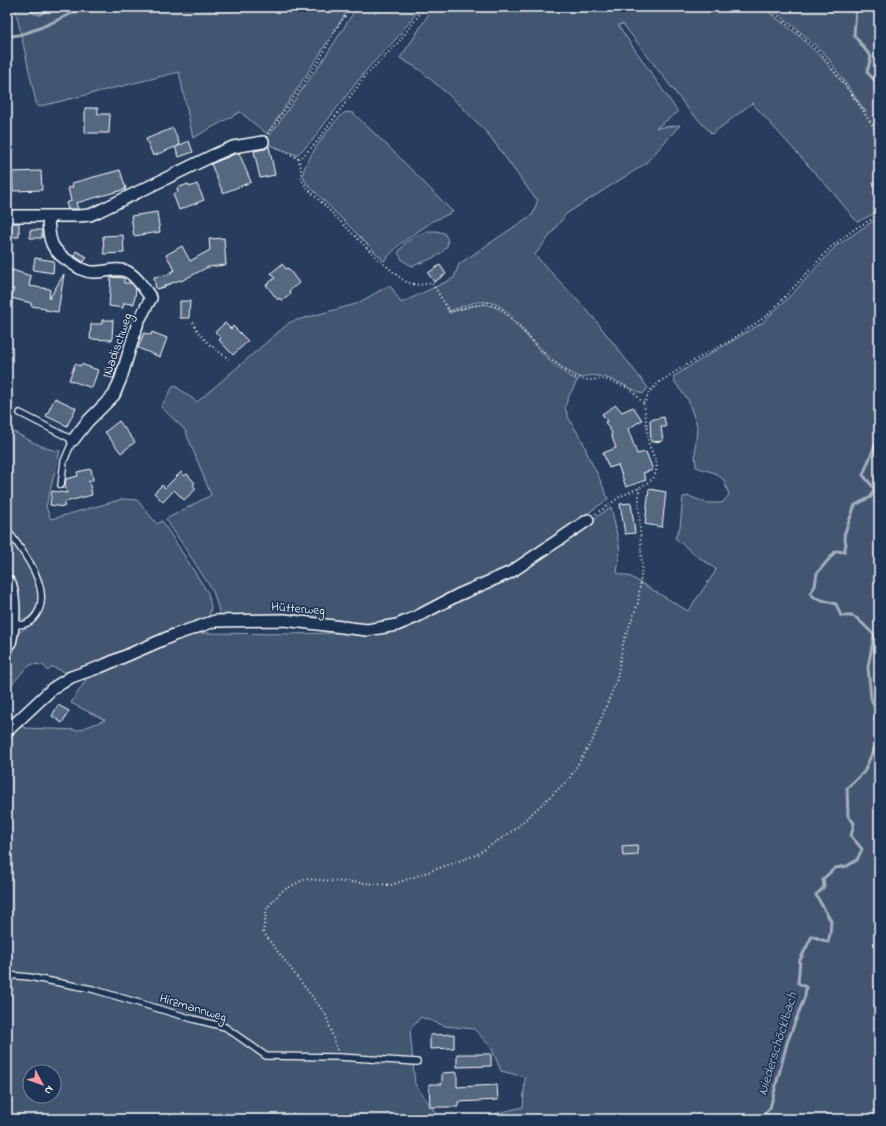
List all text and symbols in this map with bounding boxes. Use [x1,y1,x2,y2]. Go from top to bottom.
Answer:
street label: Nadischweg [99,310,138,378]
street label: Hütterweg [270,598,326,621]
street label: Hirzmannweg [157,989,229,1028]
water label: Niederschöcklbach [752,990,804,1098]
north arrow [22,1064,62,1104]
text: N [40,1082,57,1098]

